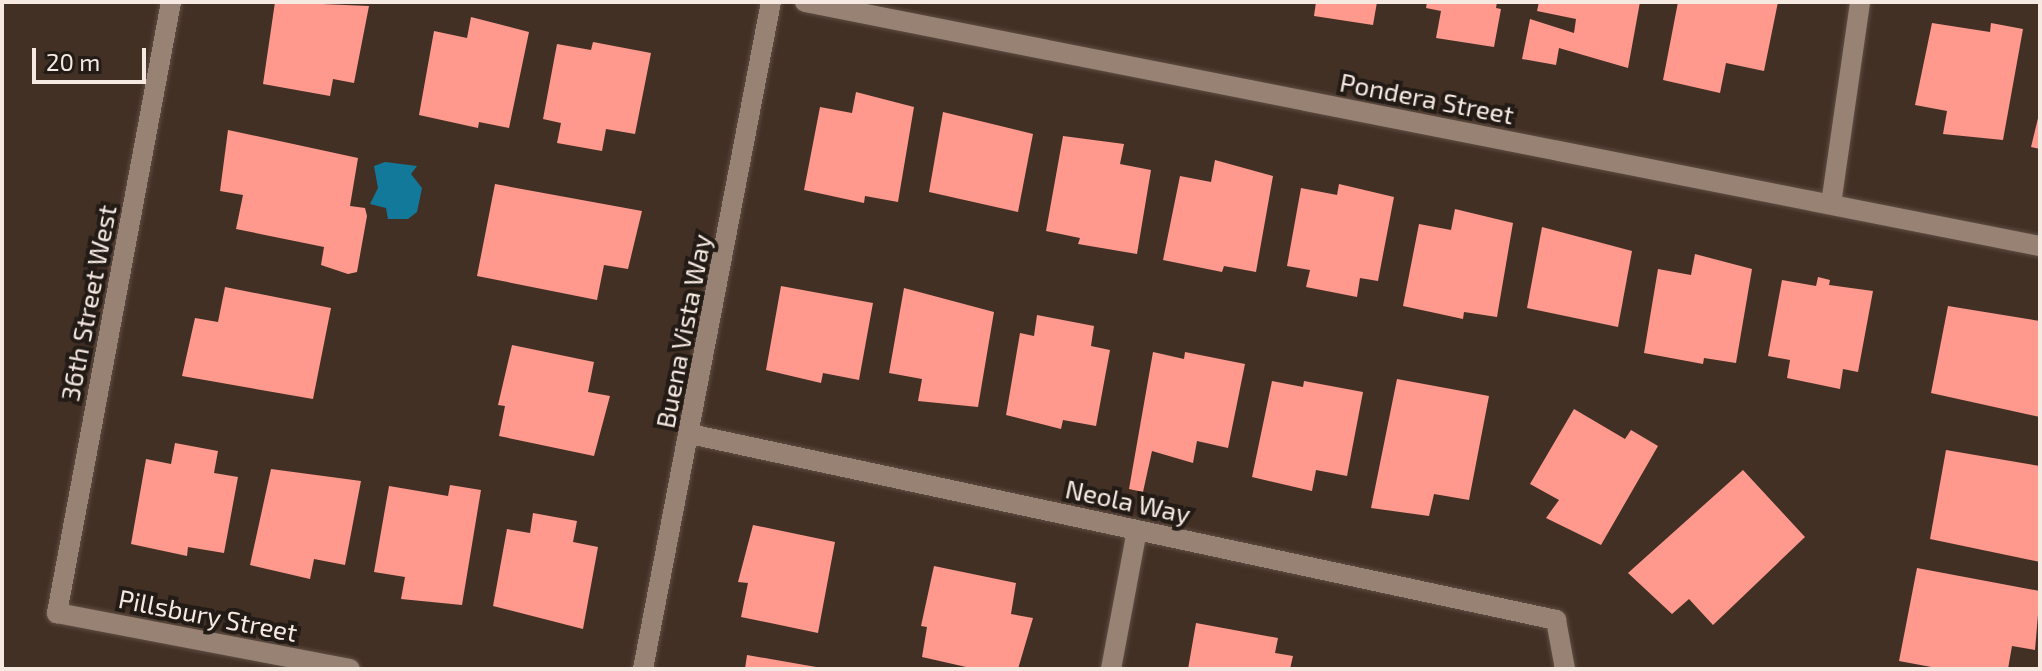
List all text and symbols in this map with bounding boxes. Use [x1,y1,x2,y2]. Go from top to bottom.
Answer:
scale bar [36,32,150,82]
text: 20 m [46,47,100,76]
street label: Pondera Street [1337,66,1517,130]
street label: 36th Street West [54,202,122,404]
street label: Buena Vista Way [649,231,717,431]
street label: Neola Way [1063,473,1193,529]
street label: Pillsbury Street [116,582,300,648]

